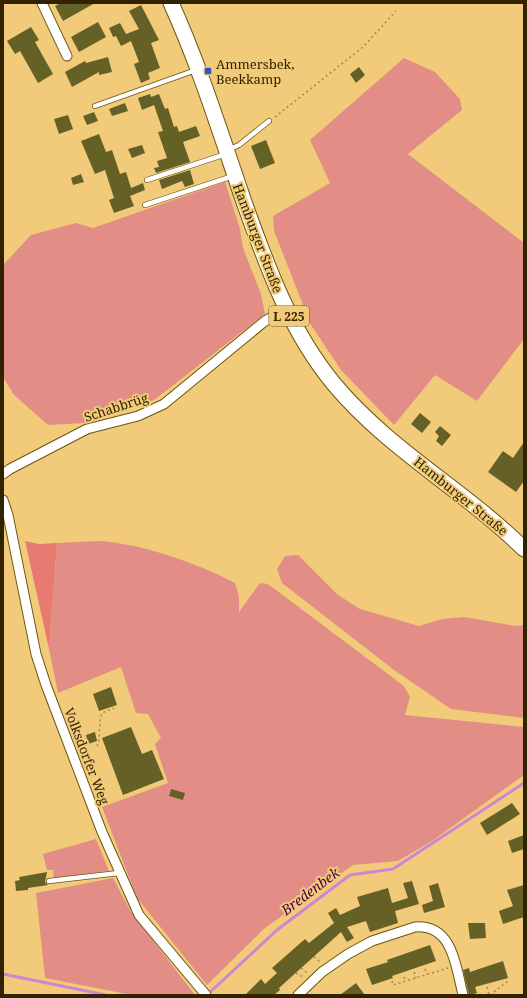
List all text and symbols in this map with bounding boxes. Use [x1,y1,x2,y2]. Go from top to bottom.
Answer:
place label: Ammersbek, Beekkamp [216,55,294,88]
marker: Ammersbek, Beekkamp [203,66,213,76]
street label: Hamburger Straße [229,181,287,295]
road number: L 225 [269,306,309,326]
street label: Schabbrüg [82,388,150,426]
street label: Hamburger Straße [410,453,512,539]
street label: Volksdorfer Weg [60,705,114,807]
water label: Bredenbek [276,862,344,920]

